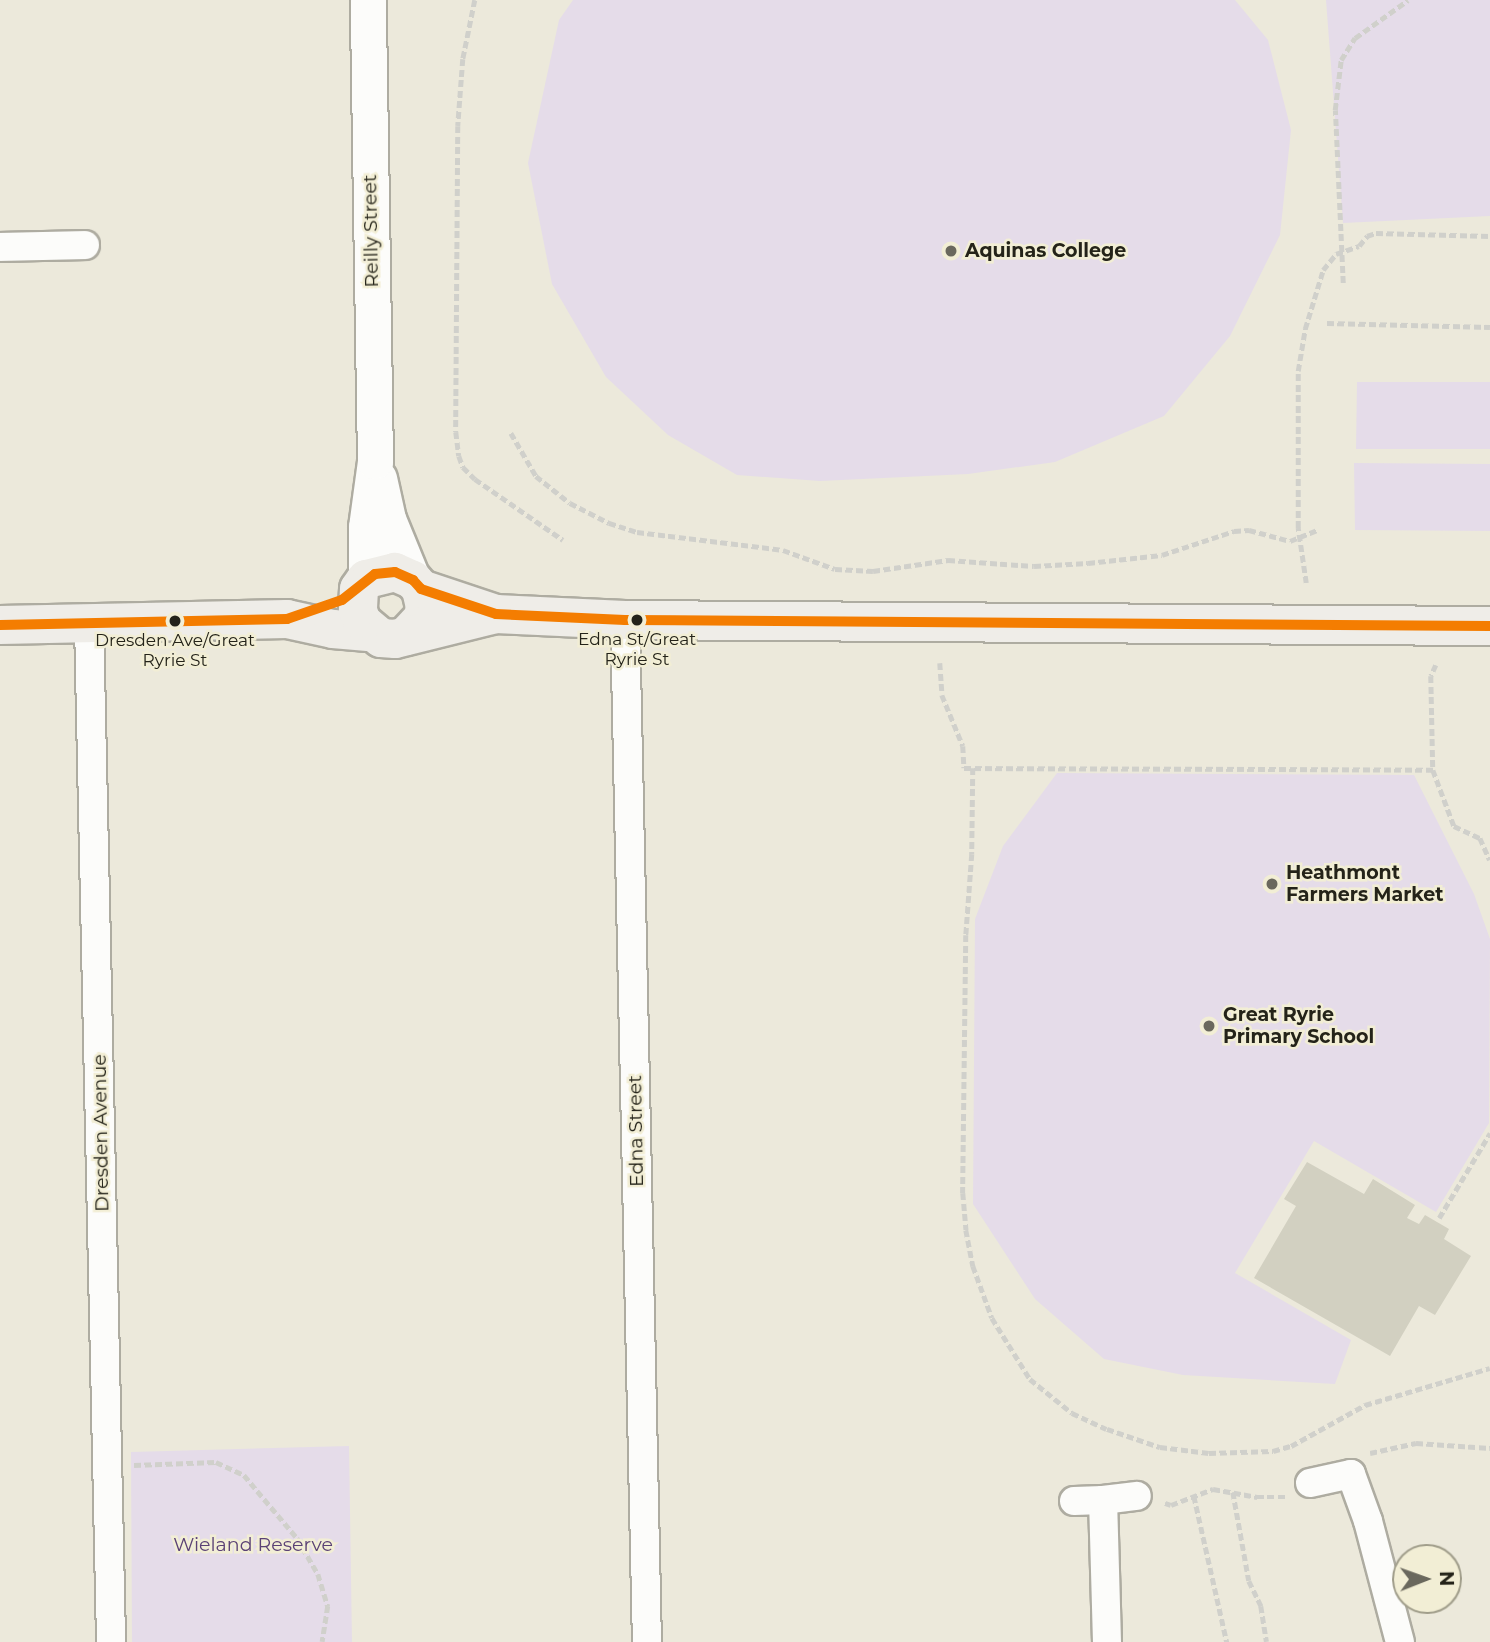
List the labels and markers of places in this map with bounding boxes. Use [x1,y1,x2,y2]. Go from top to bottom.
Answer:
place label: Aquinas College [965,240,1126,262]
marker: Aquinas College [943,243,959,259]
marker: Edna St/Great Ryrie St [630,613,644,627]
marker: Dresden Ave/Great Ryrie St [168,614,182,628]
place label: Edna St/Great Ryrie St [578,630,696,670]
place label: Dresden Ave/Great Ryrie St [95,631,255,671]
place label: Heathmont Farmers Market [1286,862,1444,906]
marker: Heathmont Farmers Market [1264,876,1280,892]
place label: Great Ryrie Primary School [1223,1004,1374,1048]
marker: Great Ryrie Primary School [1201,1018,1217,1034]

